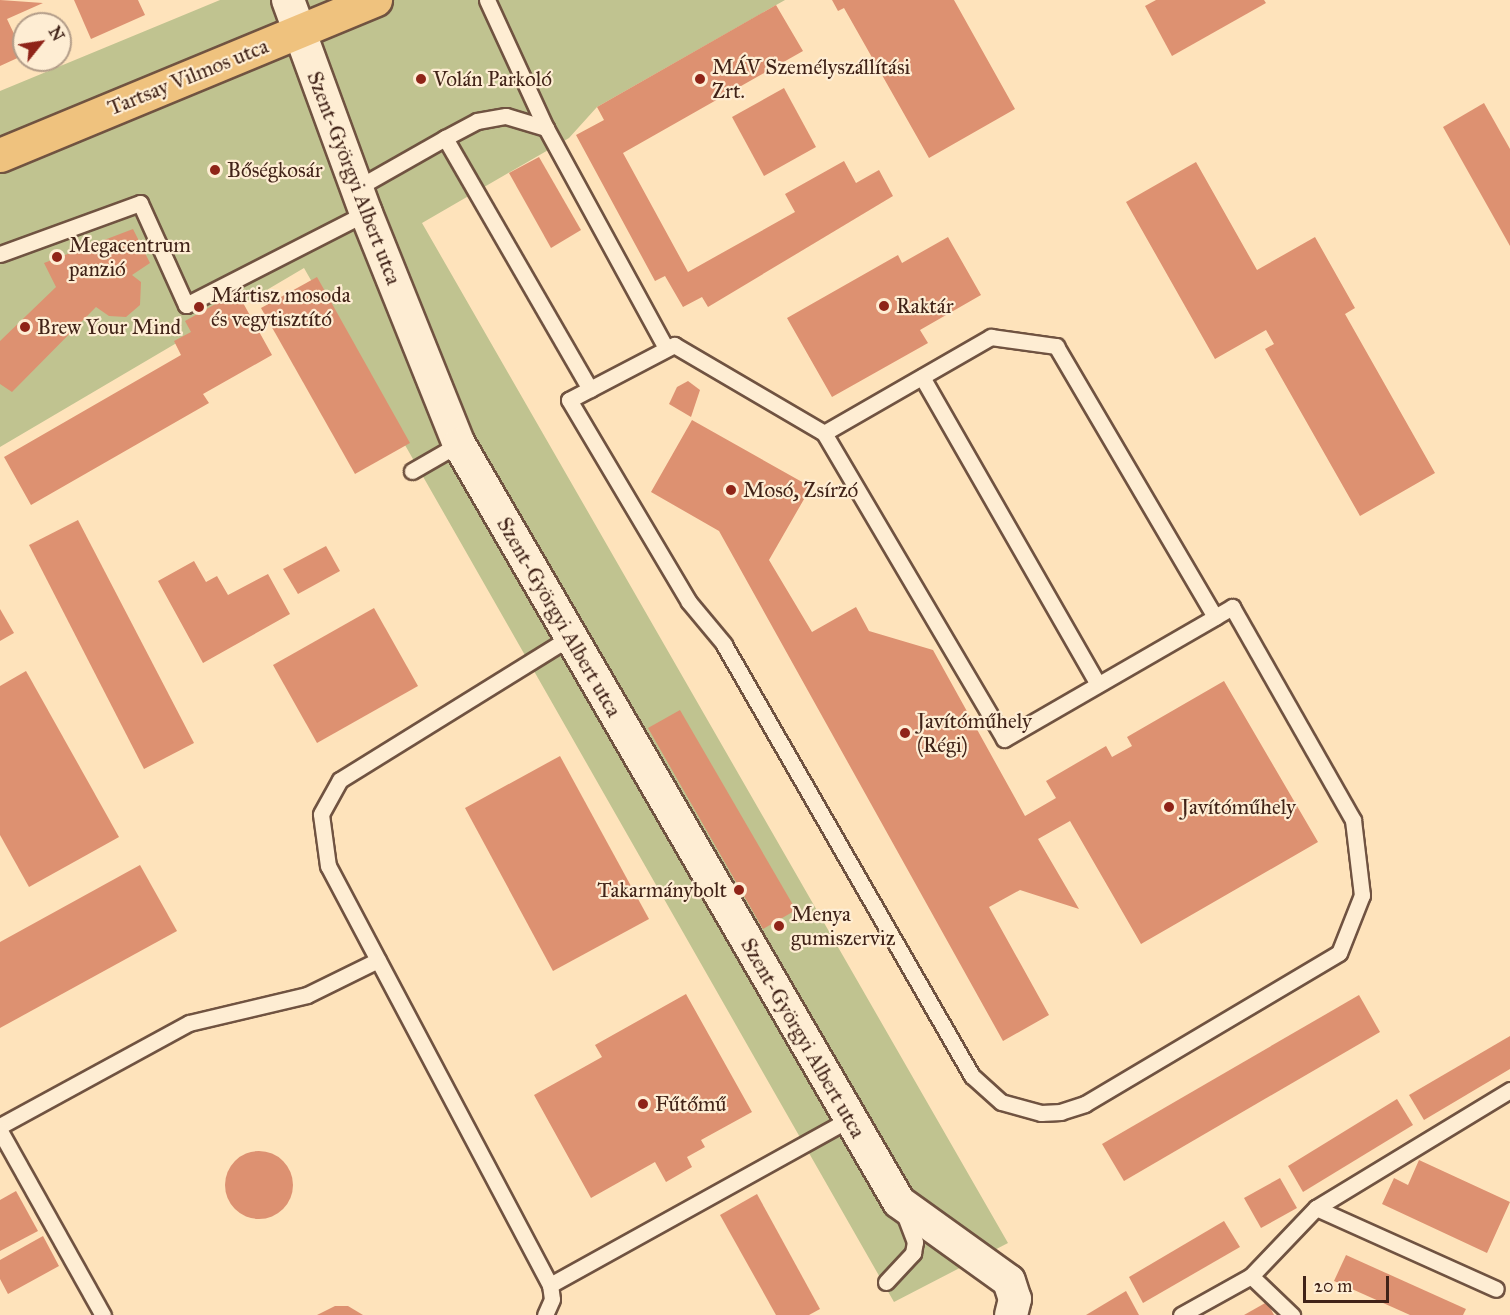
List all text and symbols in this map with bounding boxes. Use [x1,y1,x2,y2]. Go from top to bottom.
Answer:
north arrow [12,12,72,72]
text: N [45,23,68,44]
street label: Tartsay Vilmos utca [104,33,272,121]
place label: MÁV Személyszállítási Zrt. [712,54,910,104]
place label: Volán Parkoló [433,66,552,92]
street label: Szent-Györgyi Albert utca [302,68,406,288]
marker: Volán Parkoló [414,72,428,86]
marker: MÁV Személyszállítási Zrt. [693,72,707,86]
place label: Bőségkosár [227,157,323,183]
marker: Bőségkosár [208,163,222,177]
place label: Megacentrum panzió [69,232,191,282]
marker: Megacentrum panzió [50,250,64,264]
place label: Mártisz mosoda és vegytisztító [211,282,351,332]
place label: Raktár [896,293,954,319]
marker: Raktár [877,299,891,313]
marker: Mártisz mosoda és vegytisztító [192,300,206,314]
place label: Brew Your Mind [37,314,181,340]
marker: Brew Your Mind [18,320,32,334]
place label: Mosó, Zsírzó [743,477,858,503]
marker: Mosó, Zsírzó [724,483,738,497]
street label: Szent-Györgyi Albert utca [492,513,626,721]
place label: Javítóműhely (Régi) [917,708,1032,758]
marker: Javítóműhely (Régi) [898,726,912,740]
place label: Javítóműhely [1181,794,1296,820]
marker: Javítóműhely [1162,800,1176,814]
place label: Takarmánybolt [597,877,727,903]
marker: Takarmánybolt [732,883,746,897]
place label: Menya gumiszerviz [791,901,896,951]
marker: Menya gumiszerviz [772,919,786,933]
street label: Szent-Györgyi Albert utca [736,934,870,1142]
place label: Fűtőmű [655,1091,727,1117]
marker: Fűtőmű [636,1097,650,1111]
scale bar [1306,1264,1392,1302]
text: 20 m [1314,1275,1352,1297]

